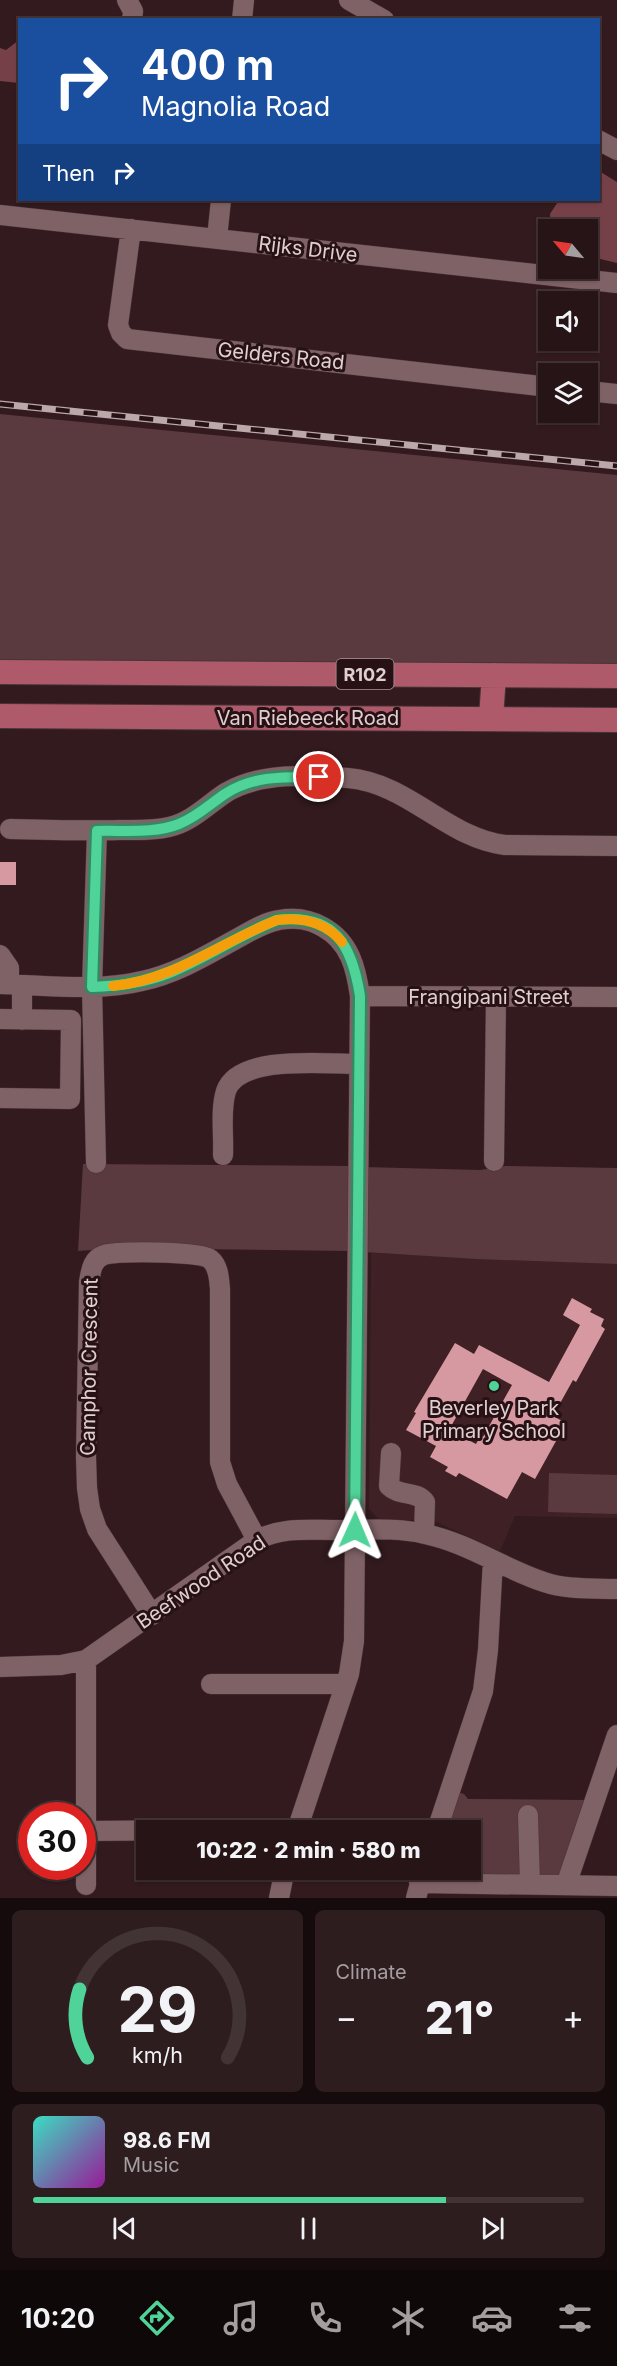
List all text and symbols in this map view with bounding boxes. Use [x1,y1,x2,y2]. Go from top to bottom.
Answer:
text: 400 m [141,39,274,90]
icon: right [42,42,120,120]
text: Magnolia Road [141,90,330,123]
icon: right [107,156,140,189]
text: Then [42,160,95,186]
north arrow [538,219,598,279]
map controls [538,219,598,423]
street label: Rijks Drive [257,231,359,267]
button: sound [538,291,598,351]
street label: Gelders Road [216,337,346,375]
button: layers [538,363,598,423]
road number: R102 [336,659,394,689]
street label: Van Riebeeck Road [217,706,399,730]
pin [293,751,344,802]
icon: arrive [302,760,335,793]
street label: Frangipani Street [408,985,570,1009]
street label: Camphor Crescent [75,1277,103,1456]
marker: Beverley Park Primary School [487,1379,501,1393]
place label: Beverley Park Primary School [422,1396,566,1443]
position arrow [323,1498,387,1562]
street label: Beefwood Road [132,1530,270,1634]
speed limit sign: 30 [18,1802,96,1880]
text: 10:22 · 2 min · 580 m [196,1837,421,1863]
text: Climate [336,1960,407,1984]
text: 29 [117,1972,197,2047]
text: 21° [425,1990,494,2045]
text: − [336,1997,357,2037]
text: + [562,1997,584,2037]
text: km/h [132,2042,183,2068]
text: 98.6 FM [123,2127,211,2153]
text: Music [123,2153,180,2177]
icon: previous [108,2212,141,2245]
icon: pause [292,2212,325,2245]
icon: next [476,2212,509,2245]
icon: directions [136,2297,178,2339]
icon: music [220,2297,262,2339]
icon: phone [304,2297,346,2339]
icon: climate [387,2297,429,2339]
icon: car [471,2297,513,2339]
icon: filters [554,2297,596,2339]
text: 10:20 [21,2302,95,2335]

